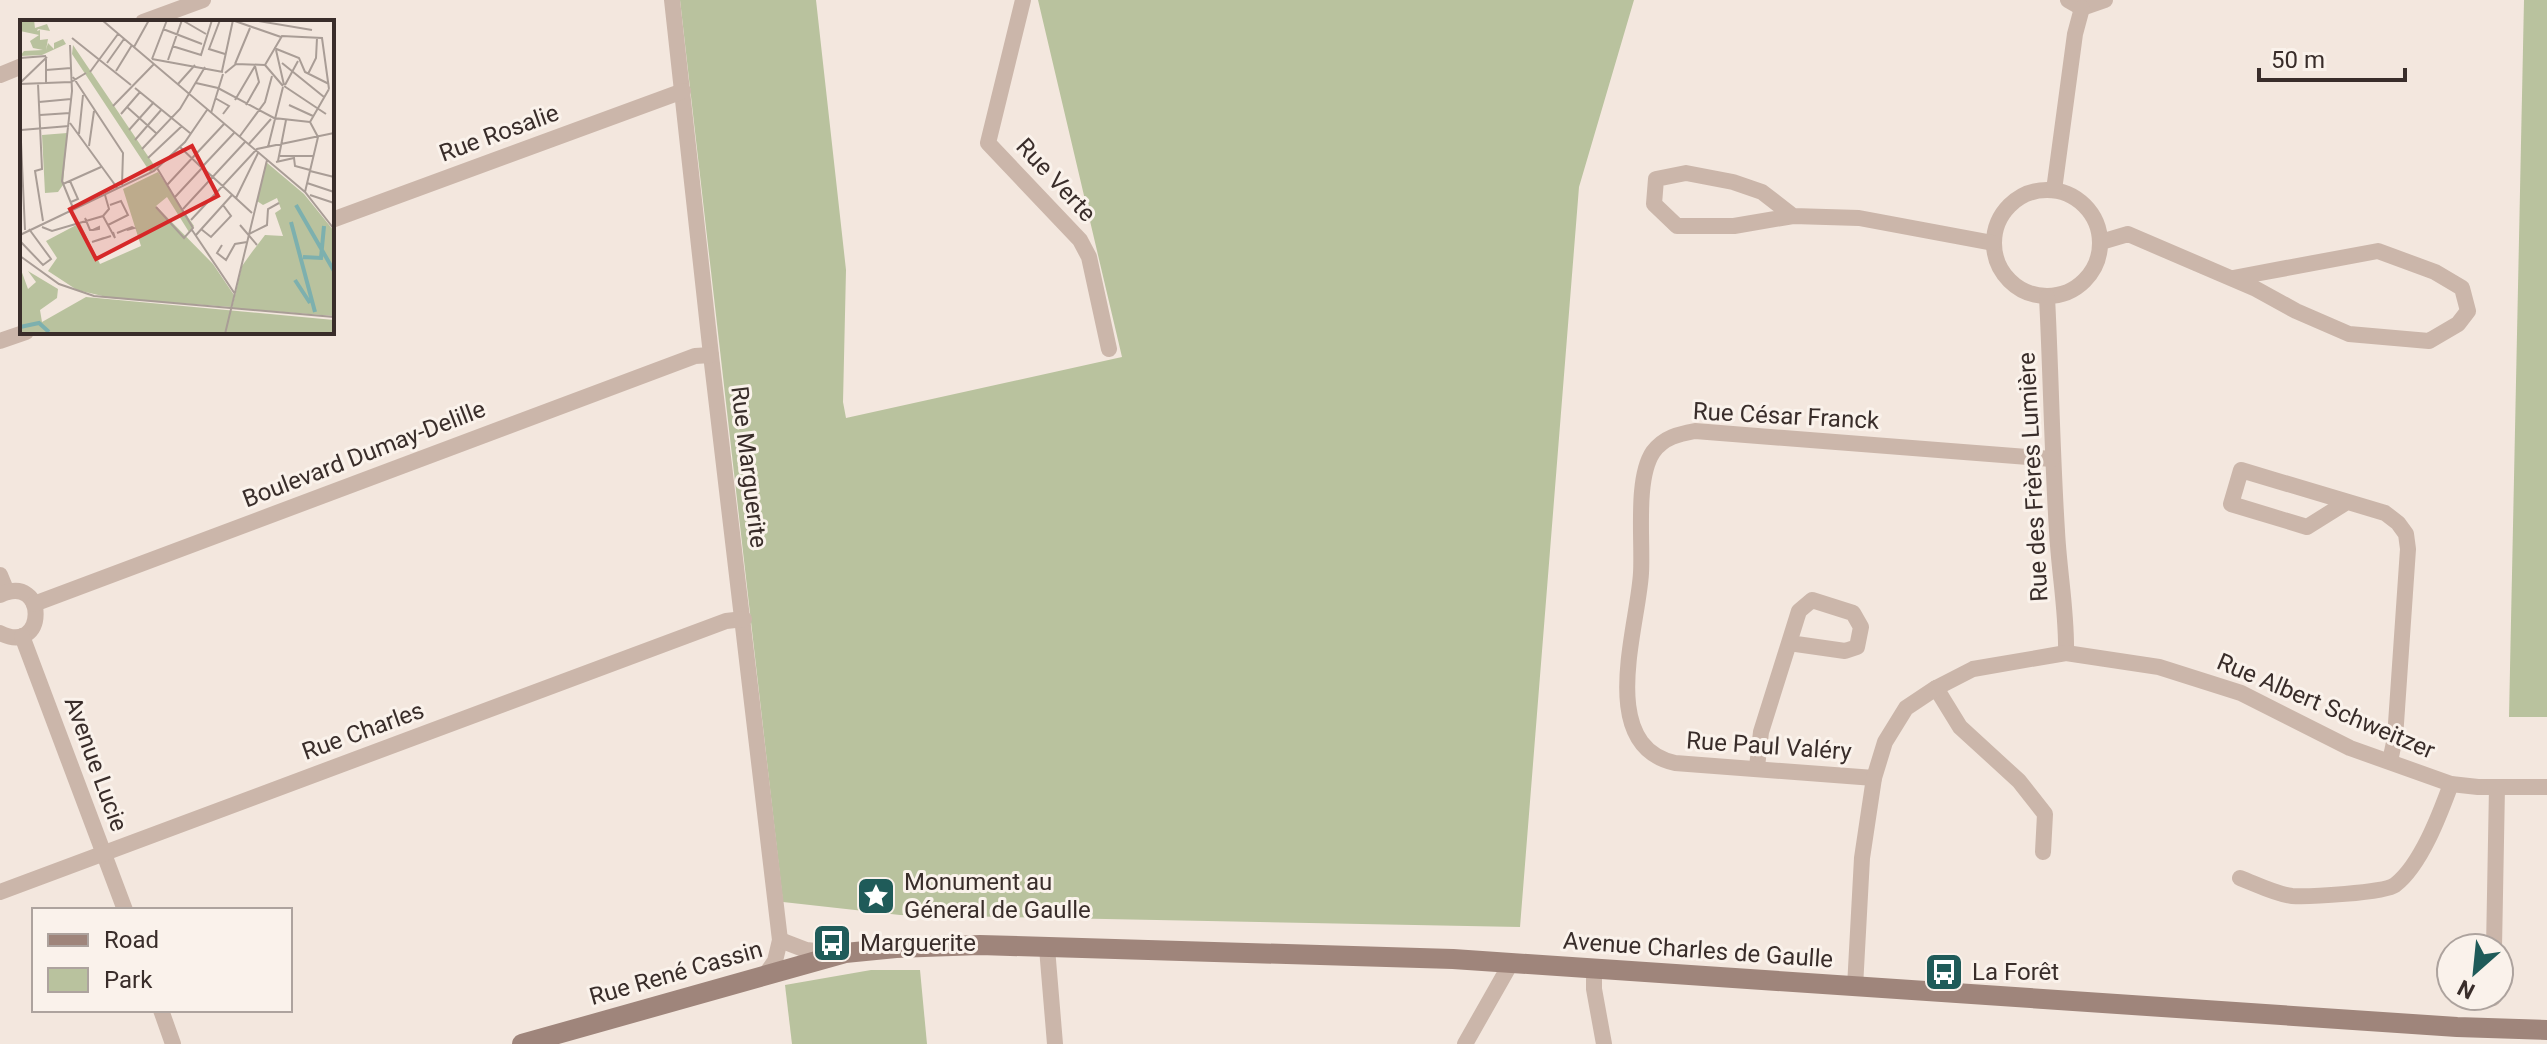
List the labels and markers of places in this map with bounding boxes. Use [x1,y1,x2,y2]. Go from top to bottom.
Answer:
place label: Monument au Géneral de Gaulle [904,868,1091,924]
place icon: Monument au Géneral de Gaulle [855,875,897,917]
bus stop icon: Marguerite [811,922,853,964]
place label: Marguerite [860,929,976,957]
bus stop icon: La Forêt [1923,951,1965,993]
place label: La Forêt [1972,958,2059,986]

